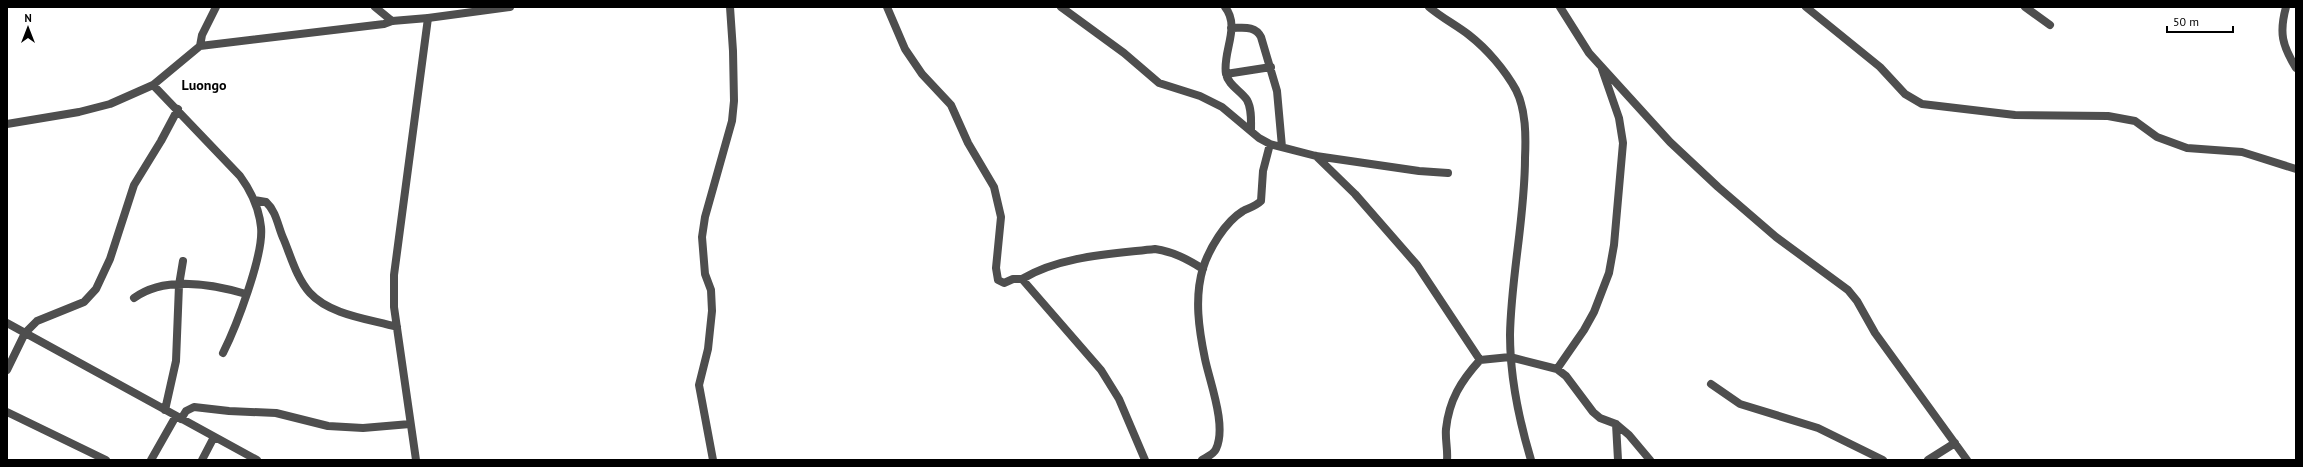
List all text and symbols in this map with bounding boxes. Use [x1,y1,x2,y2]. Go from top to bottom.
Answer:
north arrow [8,8,48,48]
scale bar [2167,8,2233,34]
text: N [24,11,32,25]
text: 50 m [2173,14,2199,29]
district label: Luongo [182,76,227,94]

